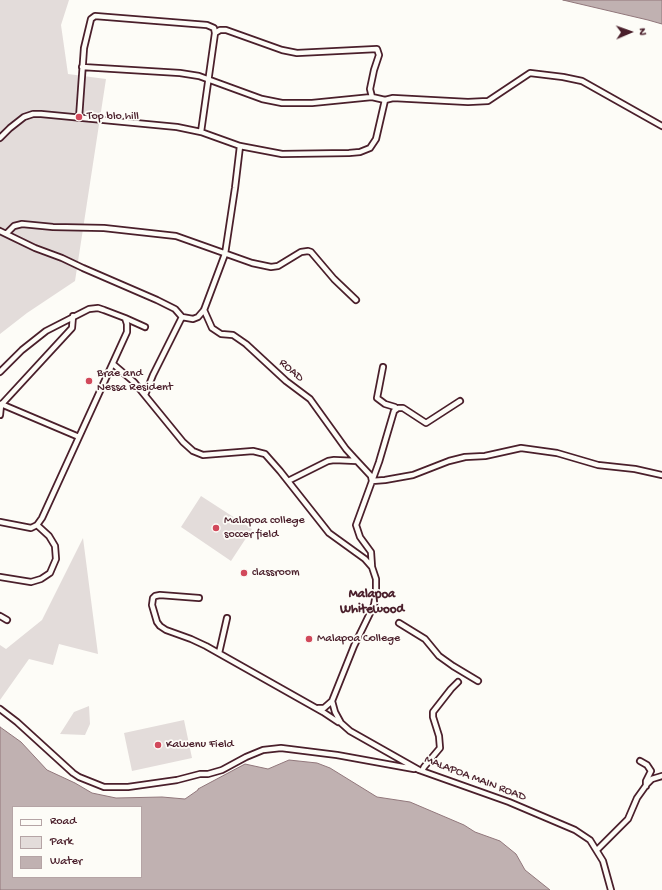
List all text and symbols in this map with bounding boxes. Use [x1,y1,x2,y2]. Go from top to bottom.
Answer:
north arrow [610,12,650,52]
text: N [636,28,648,35]
place label: Top blo hill [87,110,139,124]
marker: Top blo hill [74,112,84,122]
street label: ROAD [276,356,306,386]
place label: Brae and Nessa Resident [97,367,173,395]
marker: Brae and Nessa Resident [84,376,94,386]
place label: Malapoa college soccer field [224,514,305,542]
marker: Malapoa college soccer field [211,523,221,533]
place label: classroom [252,566,299,580]
marker: classroom [239,568,249,578]
district label: Malapoa Whitewood [340,587,404,618]
place label: Malapoa College [317,632,400,646]
marker: Malapoa College [304,634,314,644]
place label: Kawenu Field [166,738,234,752]
marker: Kawenu Field [153,740,163,750]
street label: MALAPOA MAIN ROAD [422,753,528,805]
legend [12,806,142,878]
text: Road [50,815,76,829]
text: Park [50,835,73,849]
text: Water [50,855,82,869]

